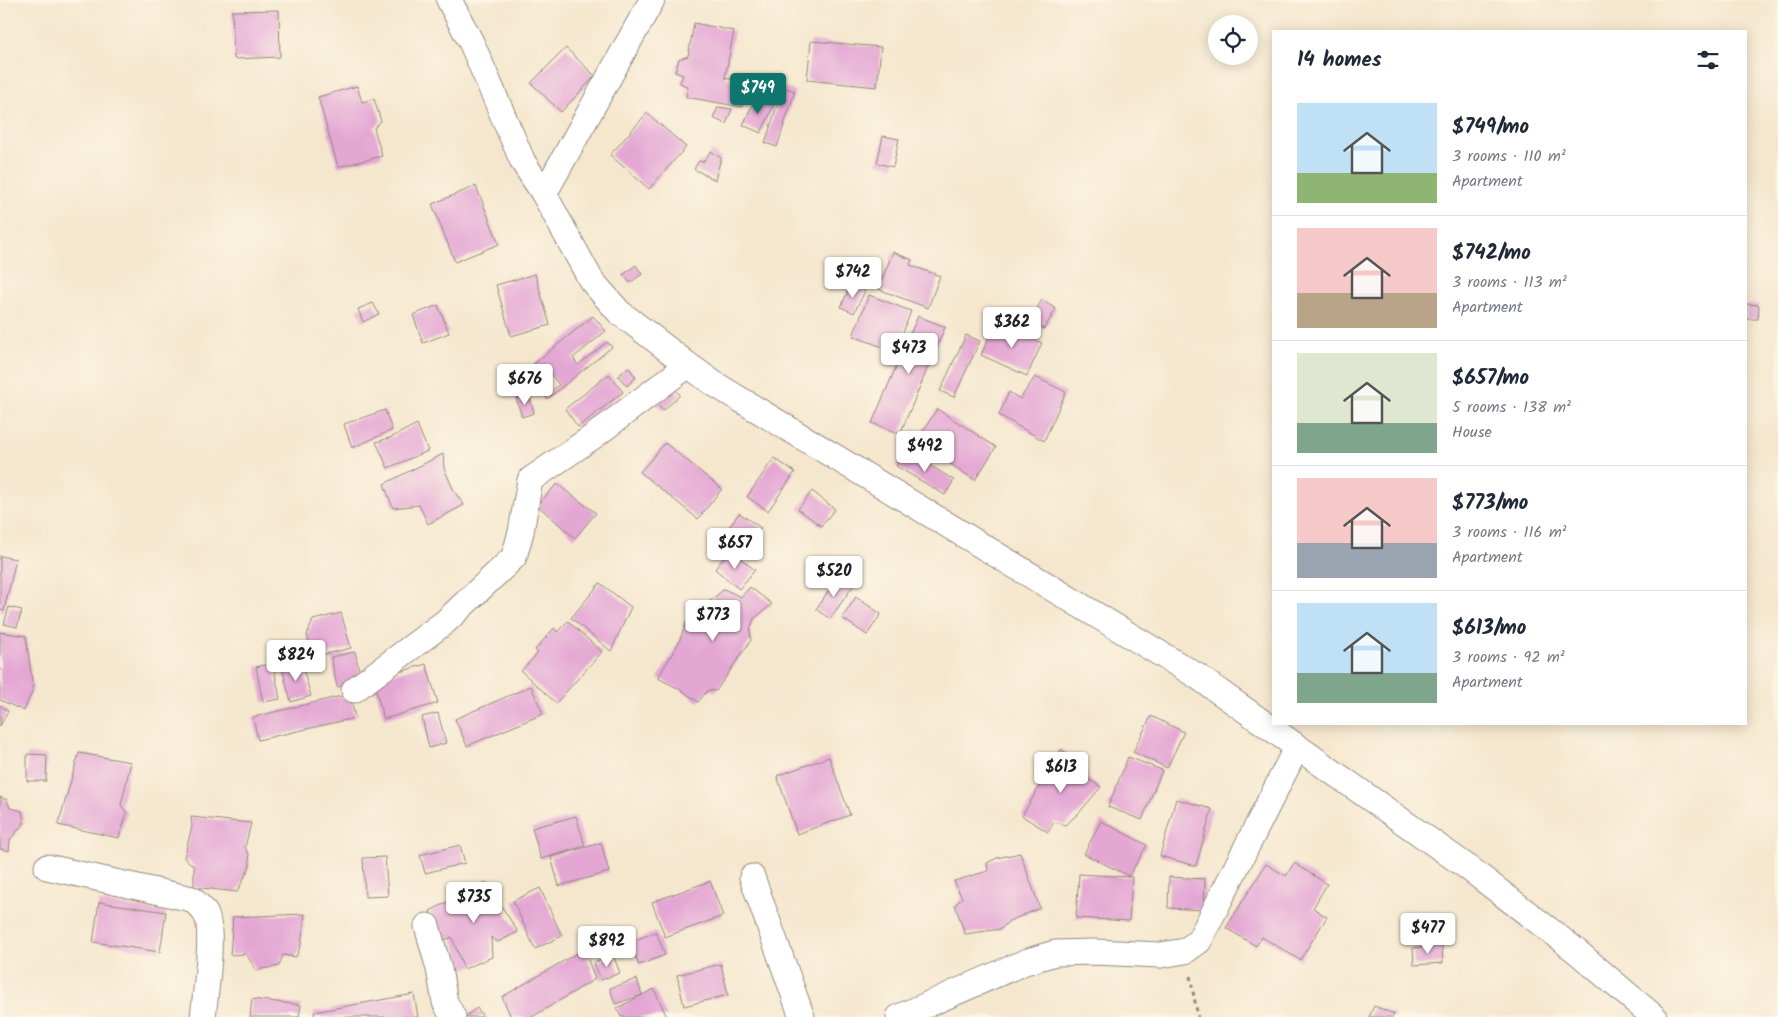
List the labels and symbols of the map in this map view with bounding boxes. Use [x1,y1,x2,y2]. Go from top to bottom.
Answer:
pin: $749 [728,72,788,115]
pin: $742 [823,256,883,299]
pin: $362 [982,306,1042,349]
pin: $473 [879,332,939,375]
pin: $676 [495,364,555,406]
pin: $492 [895,430,955,473]
pin: $657 [705,528,765,570]
pin: $520 [804,556,864,598]
pin: $773 [683,600,743,642]
pin: $824 [266,640,326,682]
pin: $613 [1031,752,1091,794]
pin: $735 [444,882,504,924]
pin: $477 [1398,912,1458,955]
pin: $892 [577,926,637,968]

